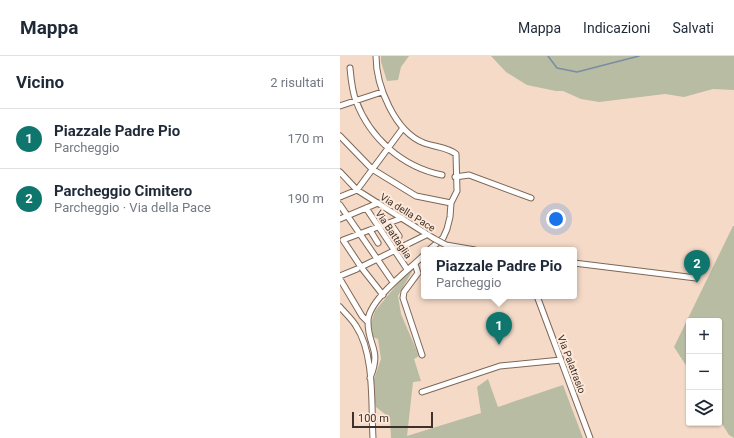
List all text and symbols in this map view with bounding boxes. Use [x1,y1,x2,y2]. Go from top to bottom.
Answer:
text: Mappa [20,16,78,39]
text: Mappa [518,20,561,36]
text: Indicazioni [583,20,650,36]
text: Salvati [672,20,714,36]
text: Vicino [16,72,64,92]
text: 2 risultati [270,75,324,90]
text: Piazzale Padre Pio [54,122,180,140]
text: 1 [25,131,33,146]
text: 170 m [287,131,324,146]
text: Parcheggio [54,140,120,155]
text: Parcheggio Cimitero [54,182,192,200]
text: 2 [25,191,33,206]
text: 190 m [287,191,324,206]
street label: Via della Pace [378,191,437,234]
text: Parcheggio · Via della Pace [54,200,211,215]
street label: Via Battaglia [373,208,414,261]
your location [546,209,566,229]
popup [421,247,577,299]
pin: 2 [684,250,710,283]
text: Piazzale Padre Pio [436,257,562,275]
text: Parcheggio [436,275,501,290]
pin: 1 [486,312,512,345]
map controls [686,318,722,426]
button: + [686,318,722,354]
street label: Via Palatrasio [555,334,588,395]
button: − [686,354,722,390]
button: layers [686,390,722,426]
scale bar [352,410,433,429]
text: 100 m [358,412,389,425]

